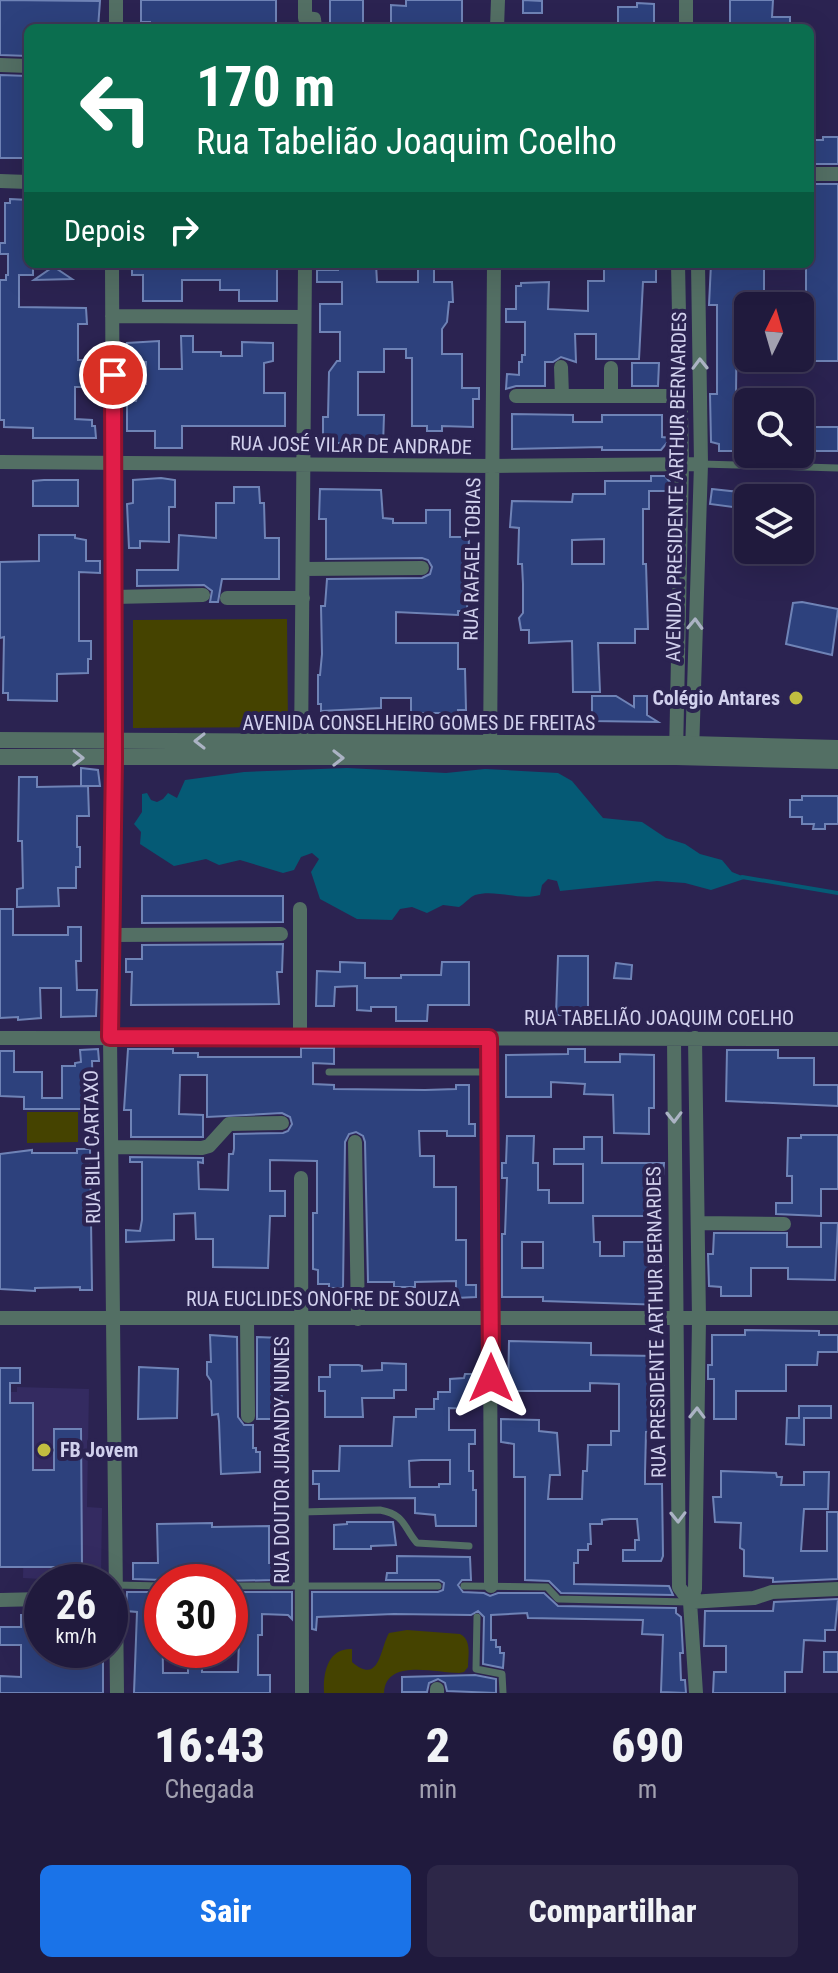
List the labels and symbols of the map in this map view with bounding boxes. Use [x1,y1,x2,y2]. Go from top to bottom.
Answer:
north arrow [734,292,814,372]
street label: AVENIDA PRESIDENTE ARTHUR BERNARDES [661,312,691,662]
pin [79,341,147,409]
one-way arrow [691,357,708,370]
street label: RUA JOSÉ VILAR DE ANDRADE [230,431,472,459]
street label: RUA RAFAEL TOBIAS [459,477,485,641]
one-way arrow [687,617,704,630]
place label: Colégio Antares [652,686,780,710]
marker: Colégio Antares [787,689,805,707]
street label: AVENIDA CONSELHEIRO GOMES DE FREITAS [243,711,595,735]
one-way arrow [193,732,206,750]
one-way arrow [72,749,85,767]
one-way arrow [332,749,345,767]
street label: RUA TABELIÃO JOAQUIM COELHO [524,1006,794,1030]
street label: RUA BILL CARTAXO [79,1070,105,1224]
one-way arrow [665,1111,683,1124]
street label: RUA PRESIDENTE ARTHUR BERNARDES [641,1166,671,1478]
street label: RUA EUCLIDES ONOFRE DE SOUZA [186,1287,460,1311]
street label: RUA DOUTOR JURANDY NUNES [270,1336,294,1584]
position arrow [449,1336,533,1420]
one-way arrow [689,1406,706,1419]
place label: FB Jovem [60,1438,138,1462]
marker: FB Jovem [35,1441,53,1459]
one-way arrow [670,1511,687,1524]
speed limit sign: 30 [144,1564,248,1668]

